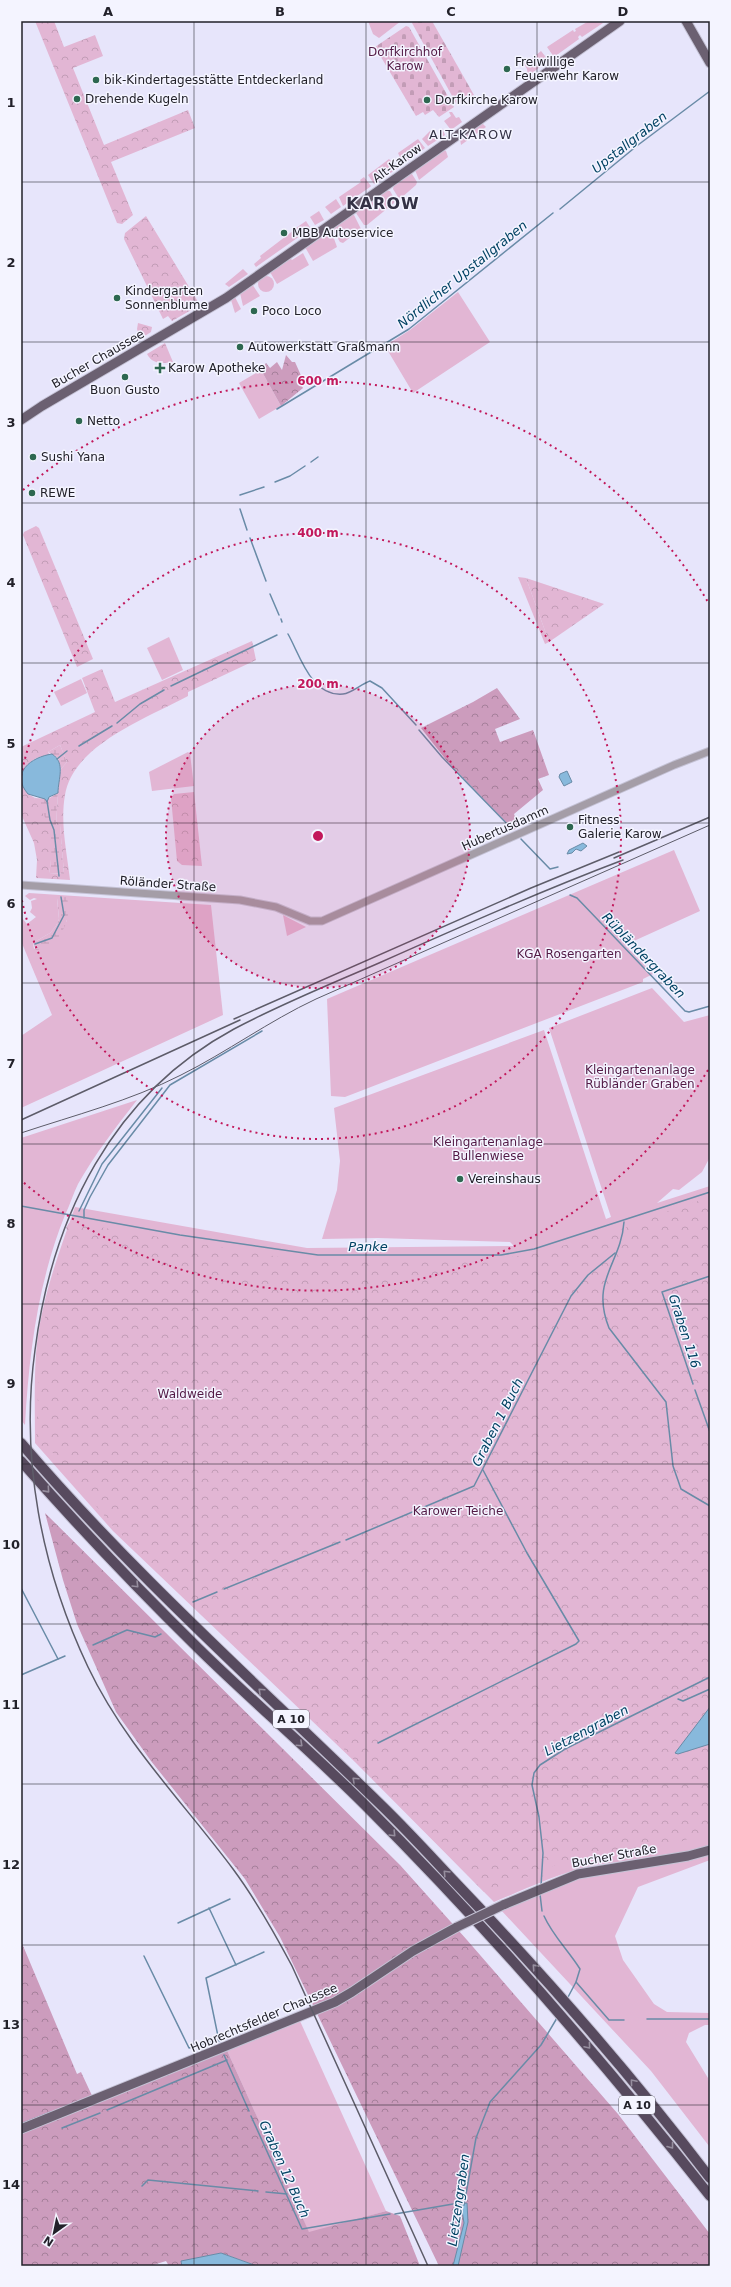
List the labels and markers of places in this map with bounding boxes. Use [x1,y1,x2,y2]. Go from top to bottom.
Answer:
place label: Freiwillige Feuerwehr Karow [515,55,619,83]
marker: Freiwillige Feuerwehr Karow [502,64,512,74]
place label: bik-Kindertagesstätte Entdeckerland [104,73,323,87]
marker: bik-Kindertagesstätte Entdeckerland [91,75,101,85]
place label: Drehende Kugeln [85,92,189,106]
place label: Dorfkirche Karow [435,93,538,107]
marker: Drehende Kugeln [72,94,82,104]
marker: Dorfkirche Karow [422,95,432,105]
place label: MBB Autoservice [292,226,393,240]
marker: MBB Autoservice [279,228,289,238]
place label: Kindergarten Sonnenblume [125,284,208,312]
marker: Kindergarten Sonnenblume [112,293,122,303]
place label: Poco Loco [262,304,322,318]
marker: Poco Loco [249,306,259,316]
place label: Autowerkstatt Graßmann [248,340,400,354]
marker: Autowerkstatt Graßmann [235,342,245,352]
place label: Karow Apotheke [168,361,265,375]
marker: Karow Apotheke [155,363,165,373]
marker: Buon Gusto [120,372,130,382]
place label: Buon Gusto [90,383,160,397]
place label: Netto [87,414,120,428]
marker: Netto [74,416,84,426]
place label: Sushi Yana [41,450,105,464]
marker: Sushi Yana [28,452,38,462]
place label: REWE [40,486,75,500]
marker: REWE [27,488,37,498]
place label: Fitness Galerie Karow [578,813,662,841]
marker: Fitness Galerie Karow [565,822,575,832]
centre of rings [311,829,325,843]
place label: Vereinshaus [468,1172,541,1186]
marker: Vereinshaus [455,1174,465,1184]

